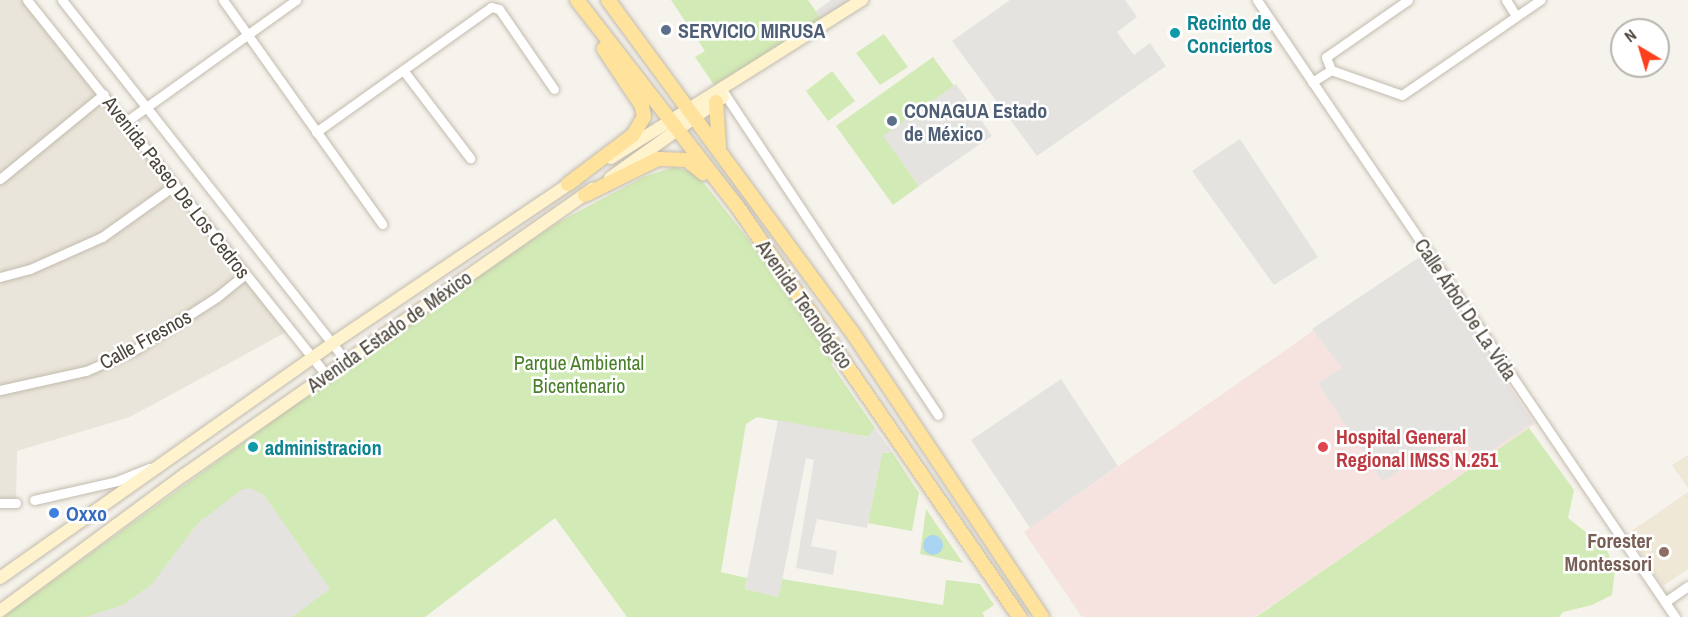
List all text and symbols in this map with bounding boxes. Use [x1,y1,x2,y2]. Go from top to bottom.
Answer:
place label: Recinto de Conciertos [1187,10,1273,57]
place label: SERVICIO MIRUSA [678,18,825,42]
north arrow [1610,18,1670,78]
marker: SERVICIO MIRUSA [659,23,673,37]
text: N [1620,24,1641,47]
marker: Recinto de Conciertos [1168,26,1182,40]
street label: Avenida Paseo De Los Cedros [98,91,256,283]
place label: CONAGUA Estado de México [904,98,1048,145]
marker: CONAGUA Estado de México [885,114,899,128]
street label: Calle Árbol De La Vida [1409,233,1523,385]
street label: Avenida Tecnológico [752,235,858,373]
street label: Avenida Estado de México [302,265,476,397]
street label: Calle Fresnos [95,304,195,374]
park label: Parque Ambiental Bicentenario [513,351,645,398]
place label: Hospital General Regional IMSS N.251 [1336,424,1498,471]
place label: administracion [265,435,382,459]
marker: Hospital General Regional IMSS N.251 [1314,438,1332,456]
marker: administracion [246,440,260,454]
place label: Oxxo [66,501,107,525]
marker: Oxxo [47,506,61,520]
place label: Forester Montessori [1565,528,1652,575]
marker: Forester Montessori [1657,545,1671,559]

